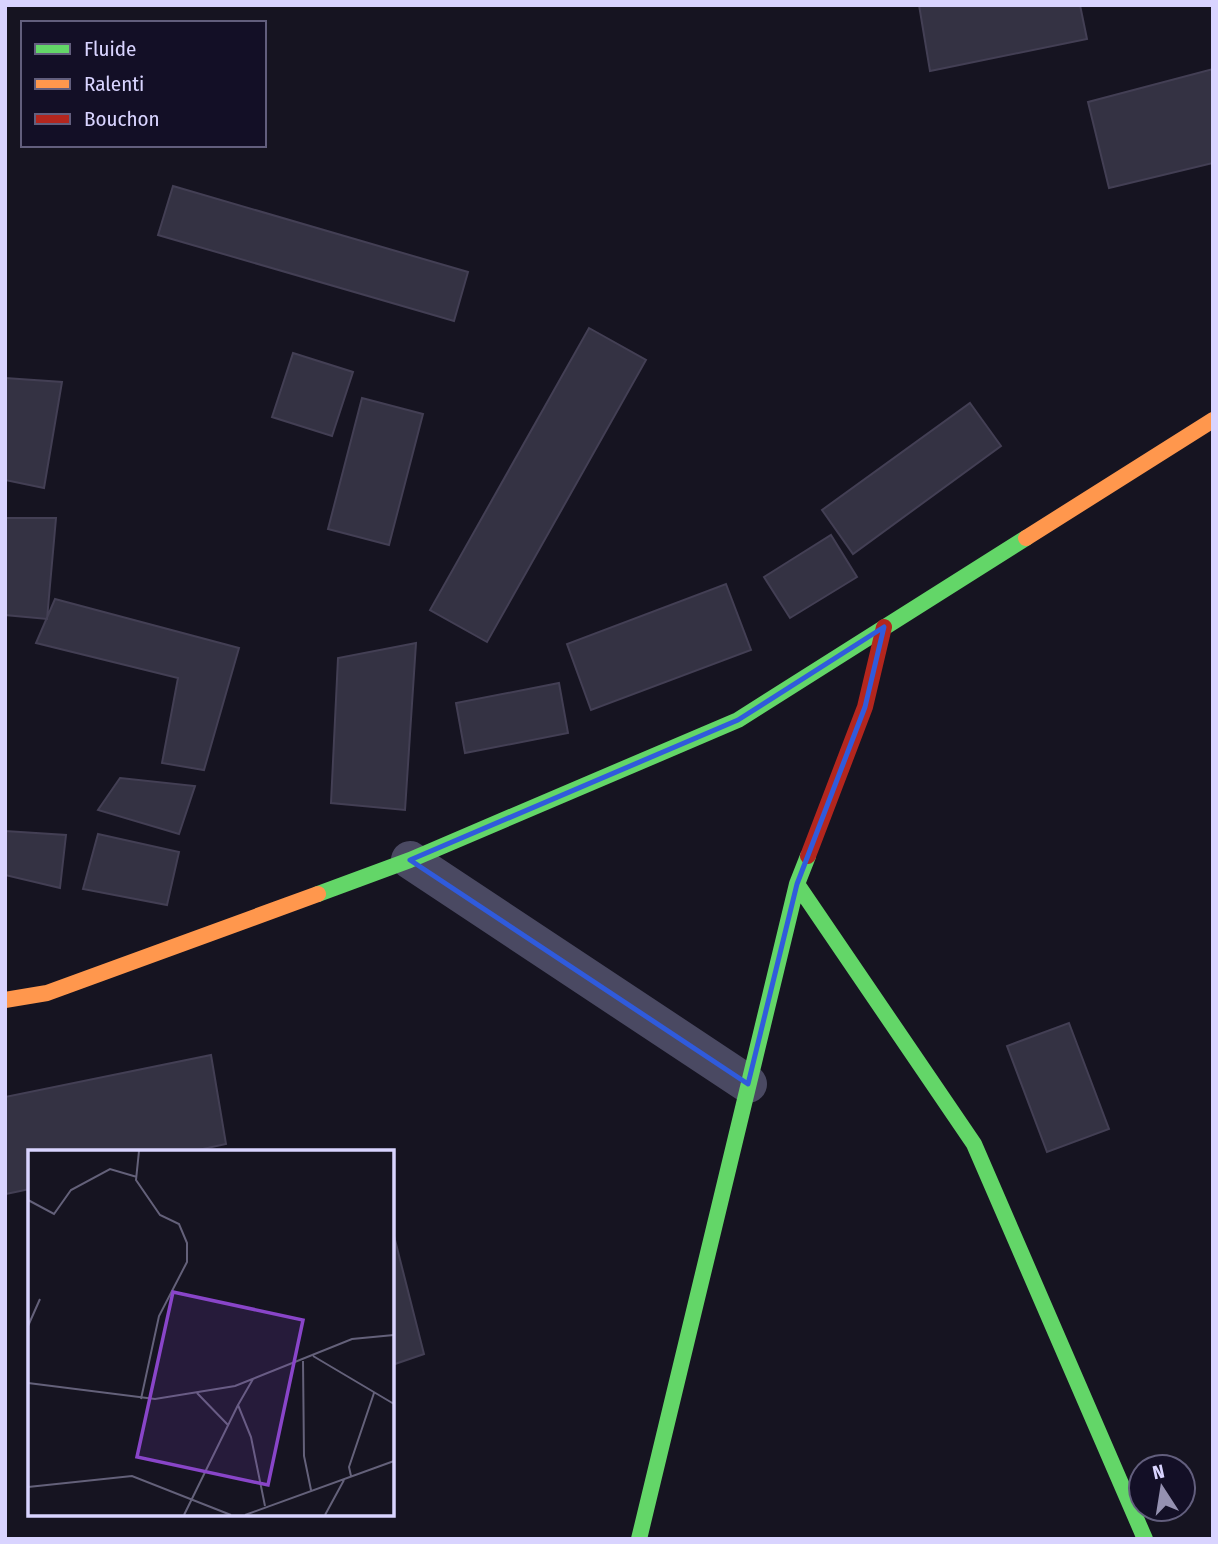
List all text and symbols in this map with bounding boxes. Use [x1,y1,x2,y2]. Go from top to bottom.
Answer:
legend [21,21,266,147]
text: Fluide [84,36,136,62]
text: Ralenti [84,71,144,97]
text: Bouchon [84,106,160,132]
inset map [28,1150,394,1516]
north arrow [1127,1453,1197,1523]
text: N [1151,1459,1167,1484]

